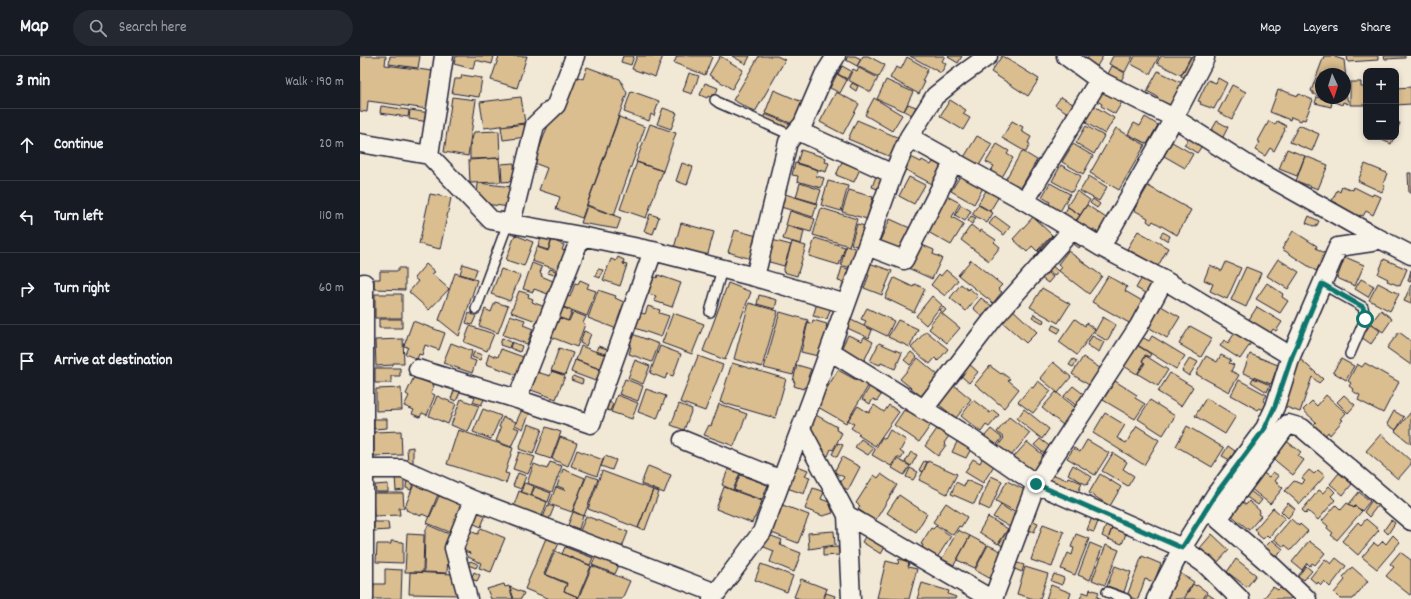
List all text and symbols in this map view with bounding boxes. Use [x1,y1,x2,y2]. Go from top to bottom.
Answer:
search box [73,10,353,46]
text: Map [20,14,49,41]
icon: search [87,17,109,39]
text: Search here [119,17,187,39]
text: Map [1260,18,1281,38]
text: Layers [1303,18,1338,38]
text: Share [1360,18,1391,38]
north arrow [1315,68,1351,104]
map controls [1363,68,1399,140]
button: + [1363,68,1399,104]
text: 3 min [16,70,50,94]
text: Walk · 190 m [285,73,344,92]
button: − [1363,104,1399,140]
icon: ahead [16,134,38,156]
text: Continue [54,134,103,156]
text: 20 m [319,135,344,154]
icon: left [16,206,38,228]
text: Turn left [54,206,103,228]
text: 110 m [319,207,344,226]
icon: right [16,278,38,300]
text: Turn right [54,278,110,300]
text: 60 m [319,279,344,298]
route start [1356,310,1374,328]
icon: arrive [16,350,38,372]
text: Arrive at destination [54,350,172,372]
route end [1027,475,1045,493]

